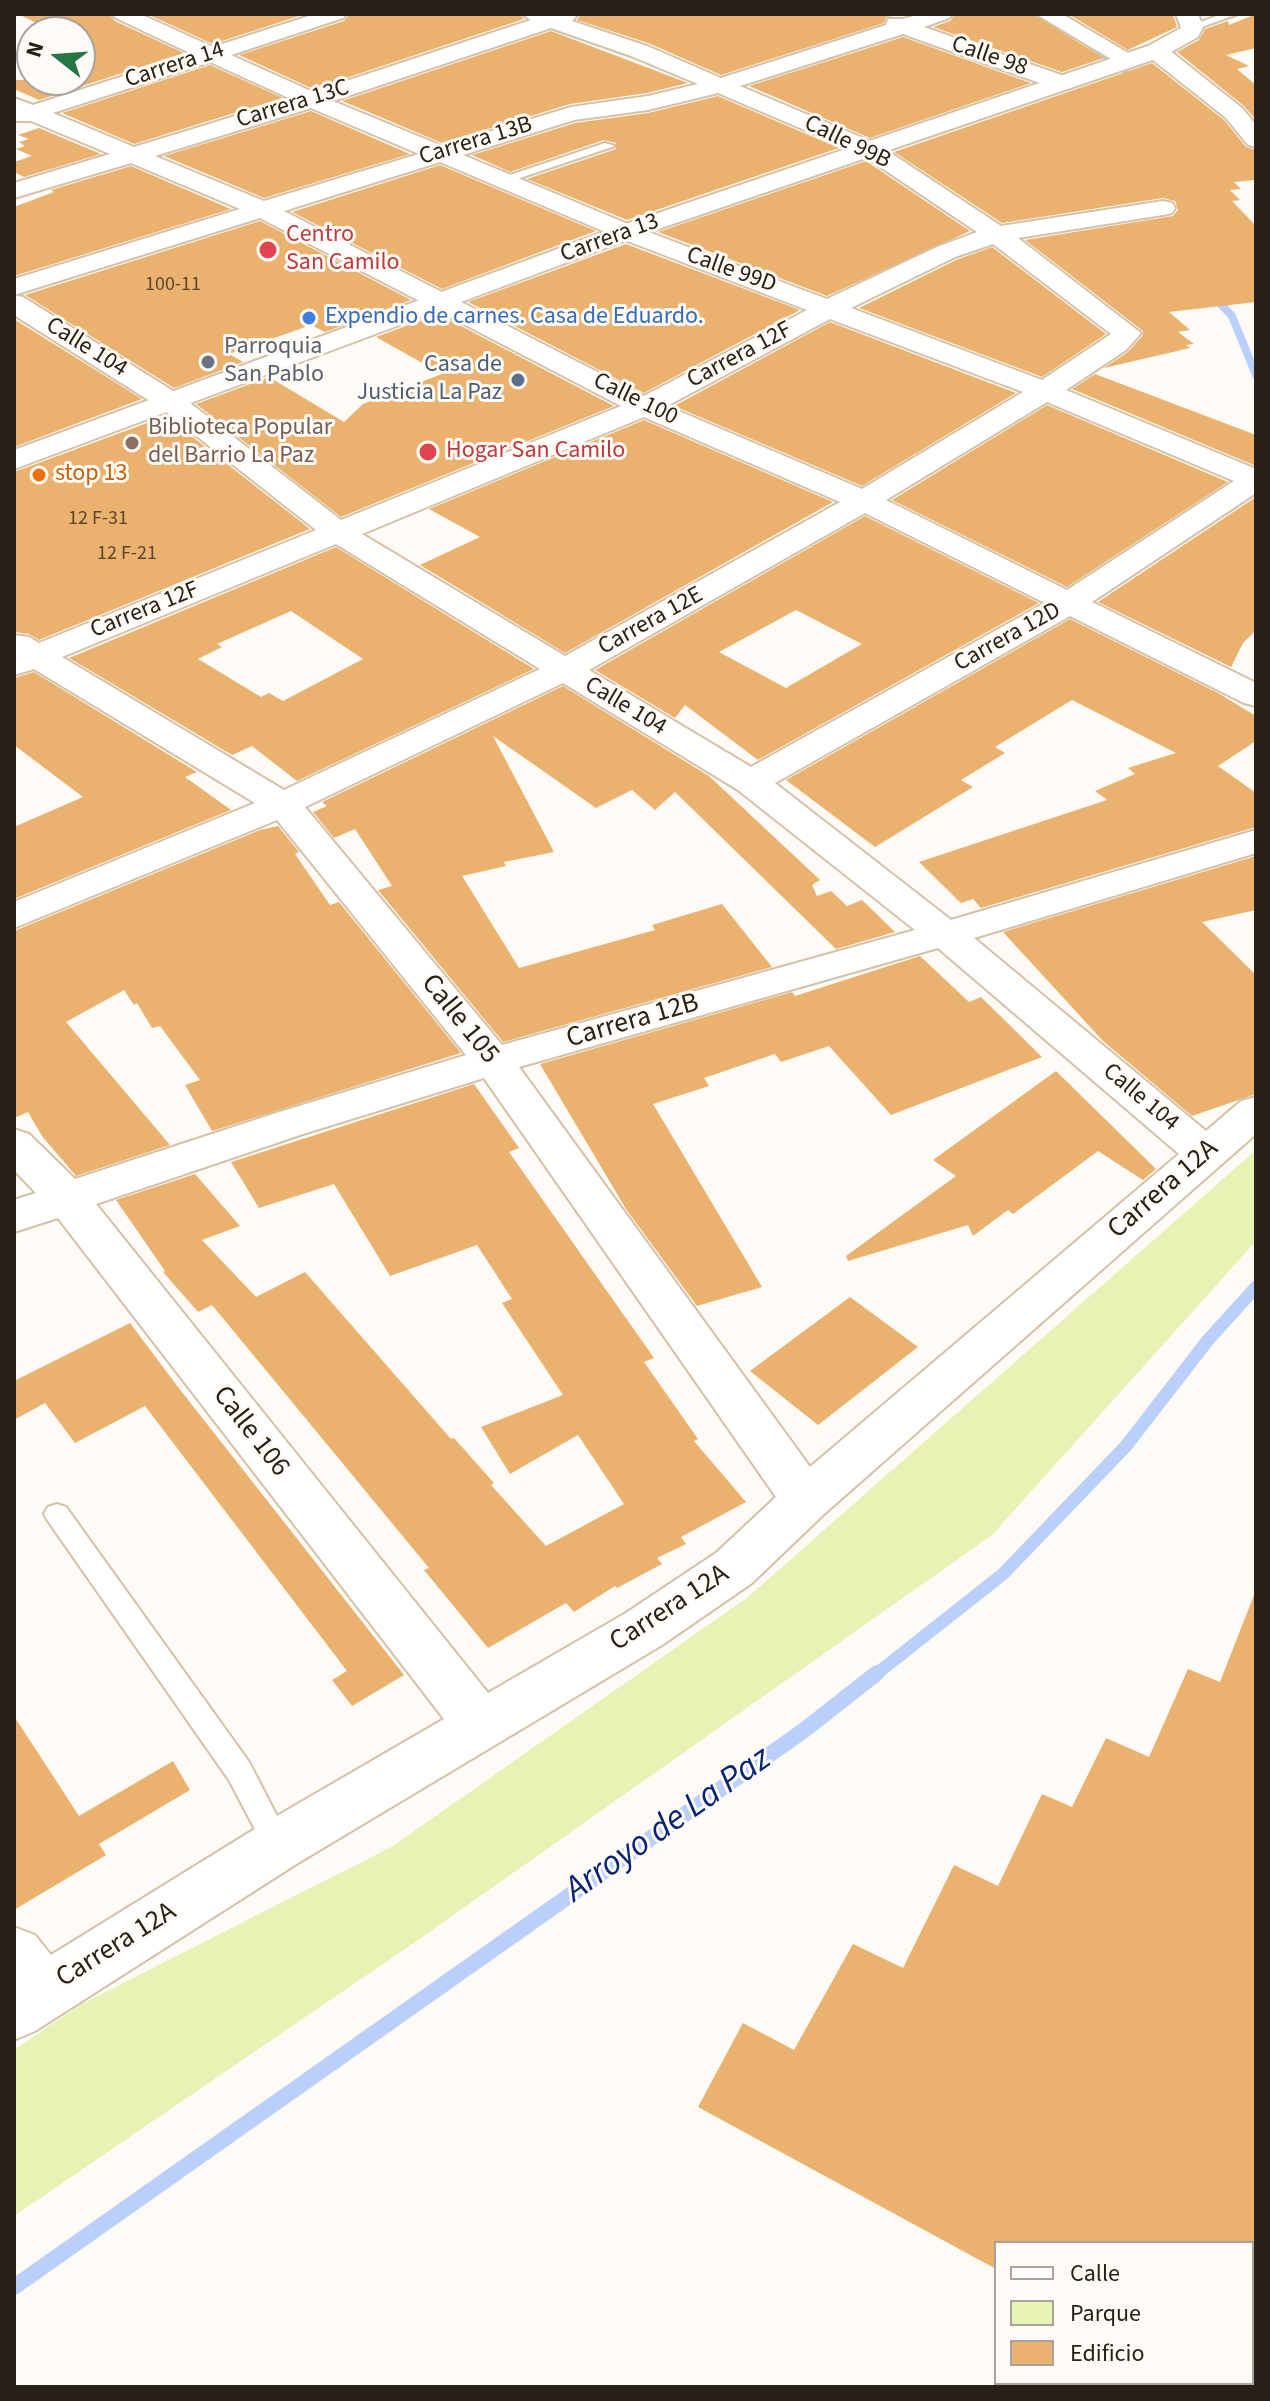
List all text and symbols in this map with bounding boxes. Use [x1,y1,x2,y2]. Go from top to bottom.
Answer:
north arrow [16,16,96,96]
street label: Calle 98 [947,31,1031,83]
street label: Carrera 14 [122,36,228,96]
text: N [18,38,52,61]
street label: Carrera 13C [233,74,353,136]
street label: Calle 99B [799,110,895,176]
street label: Carrera 13B [416,111,536,173]
street label: Carrera 13 [557,208,663,270]
place label: Centro San Camilo [286,222,400,278]
marker: Centro San Camilo [257,239,279,261]
street label: Calle 99D [682,242,780,300]
house number: 100-11 [145,274,201,298]
place label: Expendio de carnes. Casa de Eduardo. [325,304,704,332]
marker: Expendio de carnes. Casa de Eduardo. [300,309,318,327]
street label: Calle 104 [40,312,132,384]
street label: Carrera 12F [683,316,797,396]
place label: Parroquia San Pablo [224,334,324,390]
place label: Casa de Justicia La Paz [357,352,502,408]
marker: Parroquia San Pablo [199,353,217,371]
street label: Calle 100 [588,367,682,433]
marker: Casa de Justicia La Paz [509,371,527,389]
place label: Biblioteca Popular del Barrio La Paz [148,415,332,471]
marker: Biblioteca Popular del Barrio La Paz [123,434,141,452]
place label: Hogar San Camilo [446,438,625,466]
marker: Hogar San Camilo [417,441,439,463]
place label: stop 13 [55,461,127,489]
marker: stop 13 [30,466,48,484]
house number: 12 F-31 [68,508,128,532]
house number: 12 F-21 [97,543,157,567]
street label: Carrera 12F [87,576,203,646]
street label: Carrera 12E [594,581,708,663]
street label: Carrera 12D [950,597,1066,679]
street label: Calle 104 [579,671,671,743]
street label: Calle 105 [413,968,505,1072]
street label: Carrera 12B [563,987,703,1057]
street label: Calle 104 [1096,1058,1184,1138]
street label: Carrera 12A [1102,1133,1226,1247]
street label: Calle 106 [204,1380,296,1484]
street label: Carrera 12A [604,1558,736,1660]
water label: Arroyo de La Paz [557,1739,781,1913]
street label: Carrera 12A [51,1896,183,1996]
legend [994,2241,1254,2385]
text: Calle [1070,2256,1120,2291]
text: Parque [1070,2296,1141,2331]
text: Edificio [1070,2336,1144,2371]

